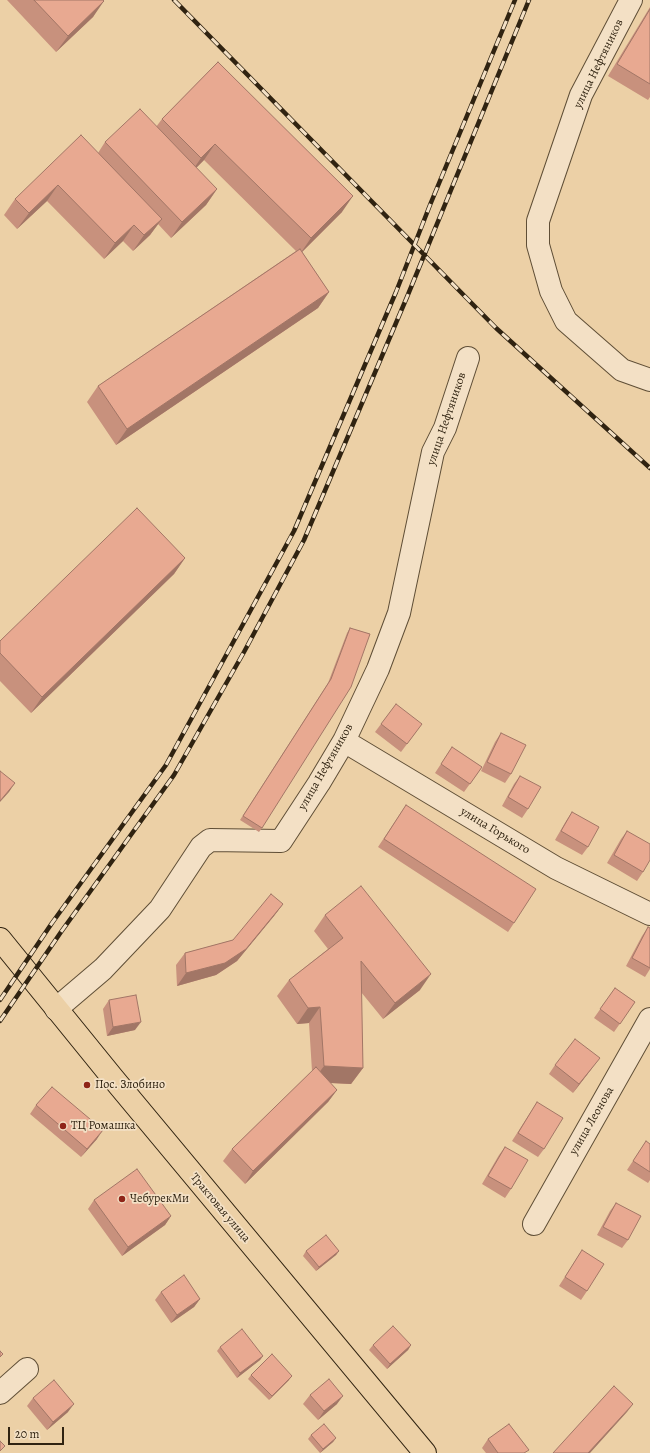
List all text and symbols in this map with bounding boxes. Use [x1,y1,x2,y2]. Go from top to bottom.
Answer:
street label: улица Нефтяников [571,17,627,111]
street label: улица Нефтяников [424,371,470,467]
street label: улица Нефтяников [295,721,357,813]
street label: улица Горького [457,805,533,857]
place label: Пос. Злобино [95,1078,165,1092]
marker: Пос. Злобино [82,1080,92,1090]
street label: улица Леонова [567,1084,617,1158]
place label: ТЦ Ромашка [71,1119,136,1133]
marker: ТЦ Ромашка [58,1121,68,1131]
street label: Трактовая улица [187,1171,253,1245]
place label: ЧебурекМи [130,1192,189,1206]
marker: ЧебурекМи [117,1194,127,1204]
scale bar [10,1419,66,1445]
text: 20 m [15,1426,39,1442]

